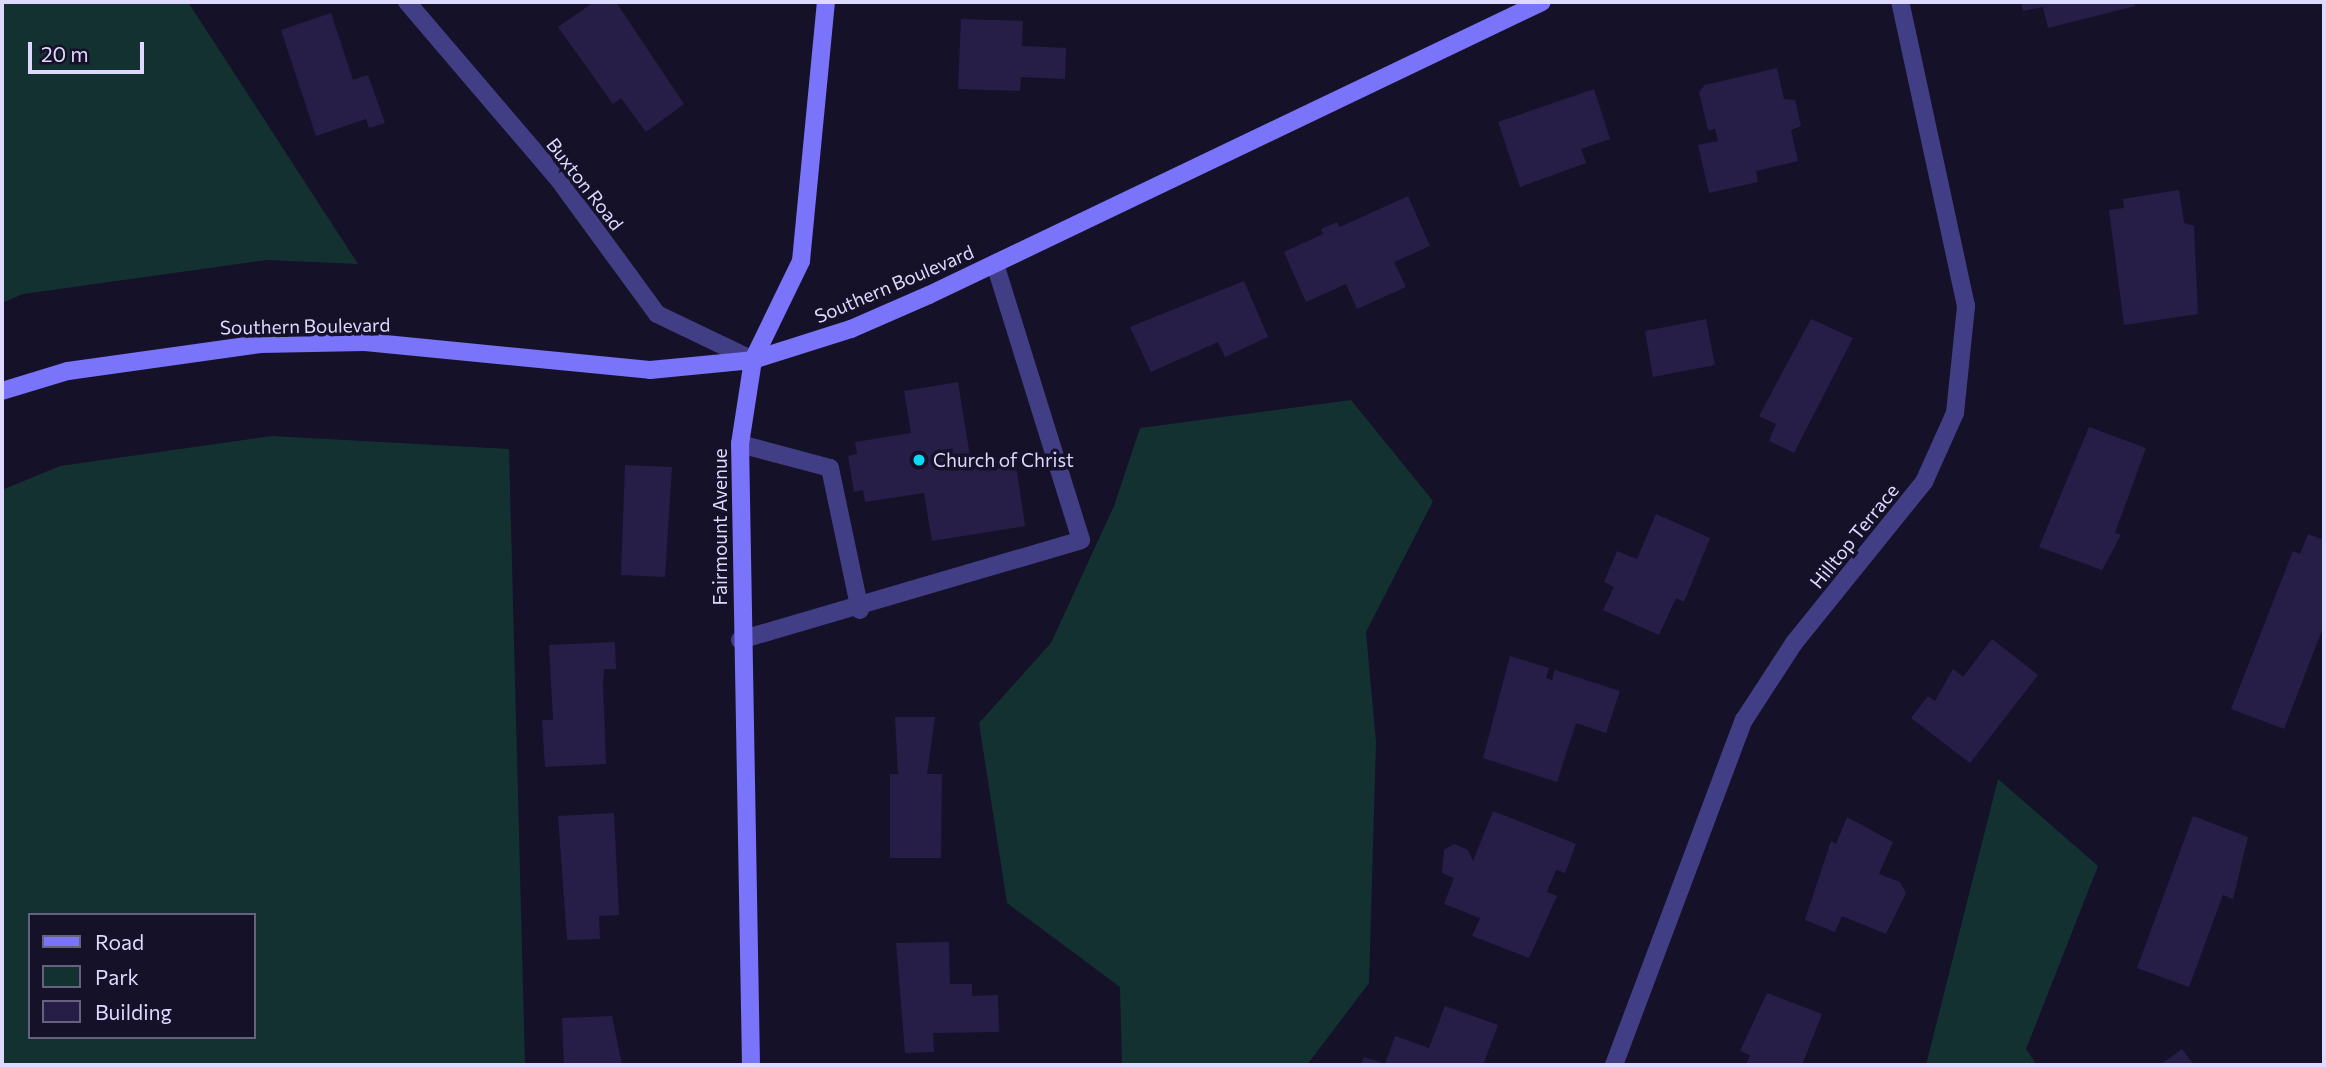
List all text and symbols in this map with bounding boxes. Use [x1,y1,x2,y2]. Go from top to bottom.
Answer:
scale bar [32,28,147,72]
text: 20 m [41,41,89,66]
street label: Buxton Road [542,133,628,235]
street label: Southern Boulevard [811,240,977,328]
street label: Southern Boulevard [220,313,390,339]
street label: Fairmount Avenue [709,448,731,606]
place label: Church of Christ [933,449,1074,471]
marker: Church of Christ [911,452,927,468]
street label: Hilltop Terrace [1805,479,1903,593]
legend [28,913,256,1039]
text: Road [95,929,144,954]
text: Park [95,964,139,989]
text: Building [95,999,172,1024]

